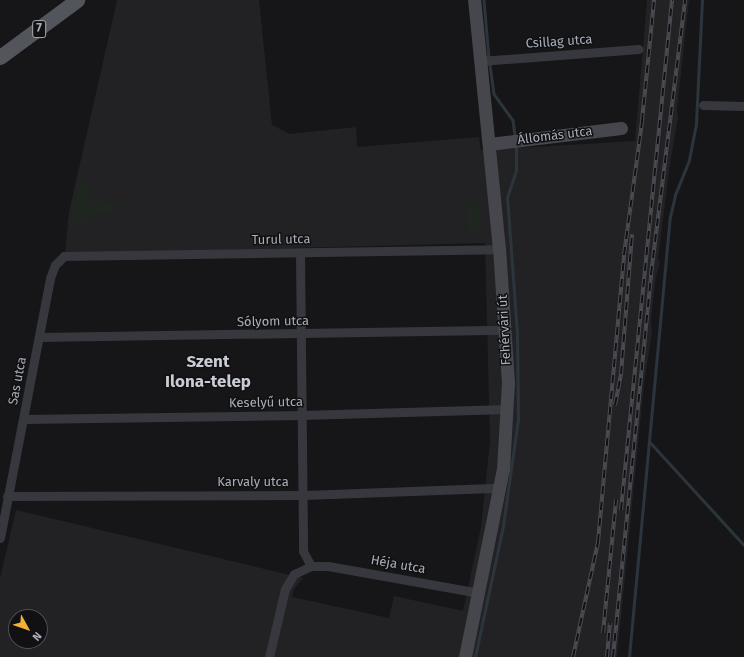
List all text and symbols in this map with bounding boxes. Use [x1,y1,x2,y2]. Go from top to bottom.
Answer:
road number: 7 [32,19,46,39]
street label: Csillag utca [525,32,593,52]
street label: Állomás utca [517,124,593,148]
street label: Turul utca [251,232,311,248]
street label: Fehérvári út [495,294,515,366]
street label: Sólyom utca [237,314,309,330]
district label: Szent Ilona-telep [165,352,251,392]
street label: Sas utca [6,356,30,406]
street label: Keselyű utca [229,395,303,411]
street label: Karvaly utca [217,474,289,490]
street label: Héja utca [369,553,427,577]
north arrow [8,609,48,649]
text: N [29,629,44,643]

